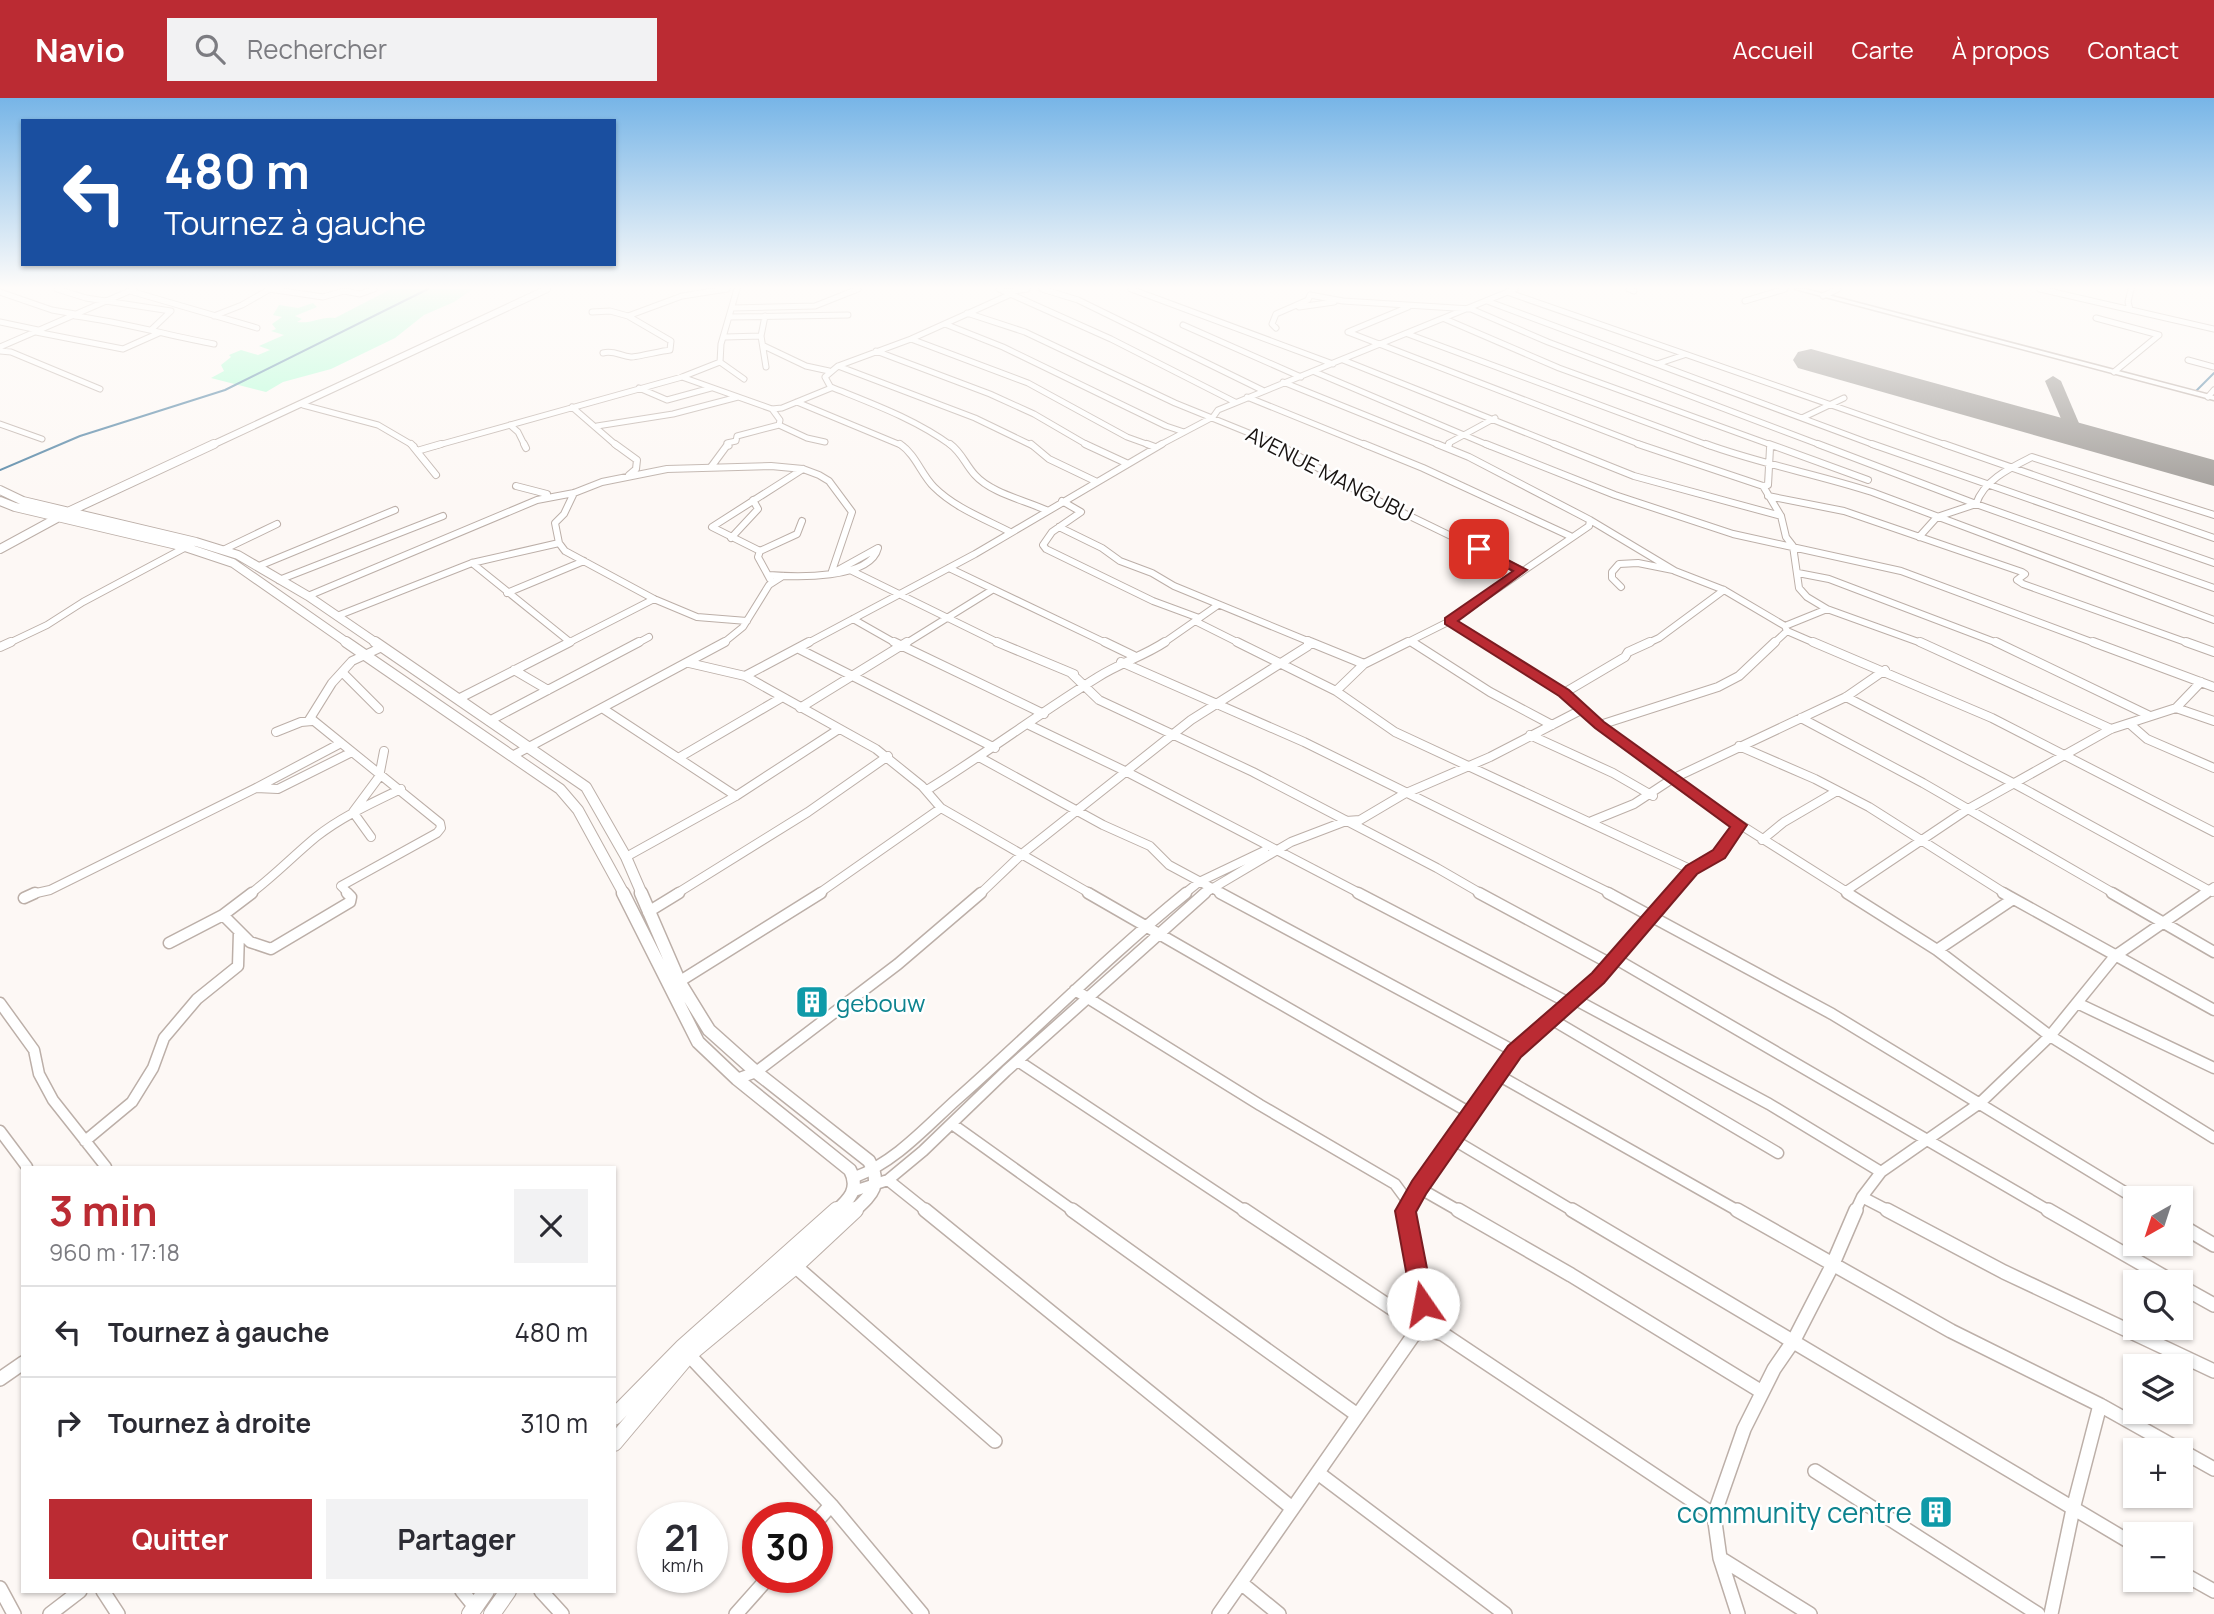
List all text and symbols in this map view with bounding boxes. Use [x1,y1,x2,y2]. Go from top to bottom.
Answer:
search box [167,18,657,81]
text: Navio [35,27,125,72]
icon: search [191,30,229,68]
text: Rechercher [247,31,387,67]
text: Accueil [1733,33,1813,66]
text: Carte [1851,33,1914,66]
text: À propos [1952,33,2050,66]
text: Contact [2088,33,2179,66]
text: 480 m [164,137,310,204]
icon: left [49,147,140,238]
text: Tournez à gauche [164,201,426,245]
street label: AVENUE MANGUBU [1242,420,1418,528]
pin [1449,519,1509,579]
icon: arrive [1460,530,1498,568]
building icon: gebouw [793,983,831,1021]
place label: gebouw [836,986,925,1019]
text: 3 min [49,1181,158,1239]
north arrow [2123,1186,2193,1256]
map controls [2123,1186,2193,1592]
button: close [514,1189,588,1263]
text: 960 m · 17:18 [49,1236,180,1268]
position arrow [1386,1267,1460,1341]
button: search [2123,1270,2193,1340]
icon: left [49,1313,87,1351]
text: Tournez à gauche [108,1314,329,1350]
text: 480 m [514,1314,588,1350]
button: layers [2123,1354,2193,1424]
icon: right [49,1404,87,1442]
text: Tournez à droite [108,1405,311,1441]
text: 310 m [520,1405,588,1441]
button: + [2123,1438,2193,1508]
place label: community centre [1677,1493,1912,1531]
building icon: community centre [1917,1493,1955,1531]
button: Quitter [49,1499,312,1579]
button: Partager [326,1499,588,1579]
speed limit sign: 30 [742,1502,833,1593]
text: 21 [664,1514,701,1562]
button: − [2123,1522,2193,1592]
text: km/h [662,1553,703,1577]

